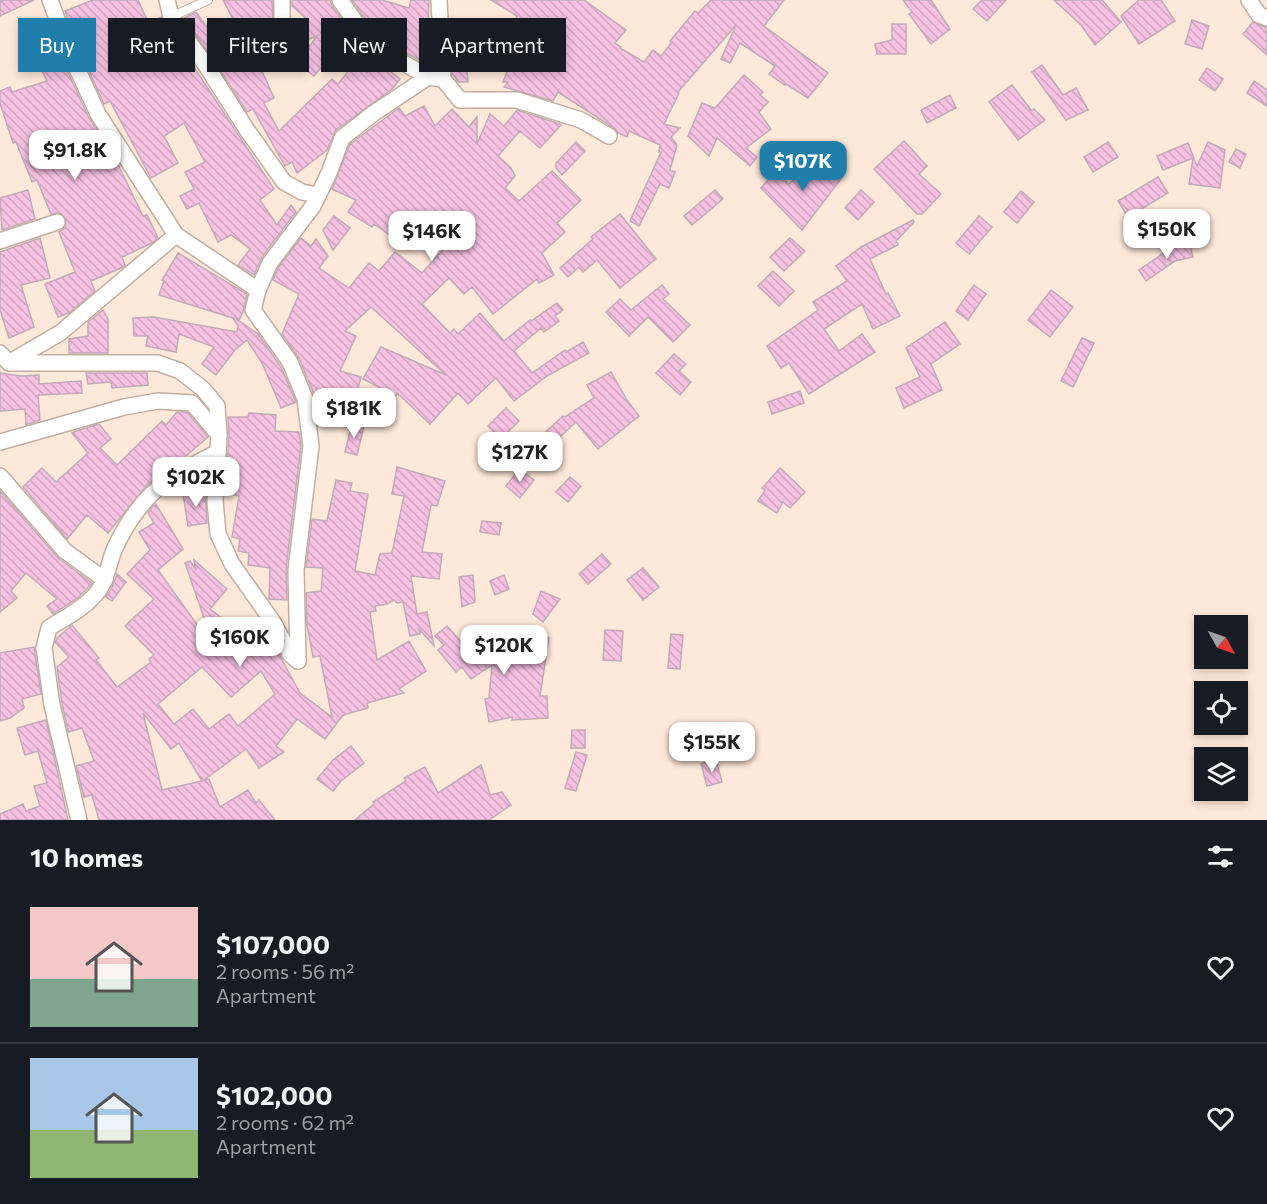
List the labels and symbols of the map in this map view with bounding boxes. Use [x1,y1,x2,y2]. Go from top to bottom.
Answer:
pin: $91.8K [26,130,124,181]
pin: $107K [761,141,845,192]
pin: $150K [1125,209,1209,260]
pin: $146K [390,211,474,262]
pin: $181K [312,388,396,439]
pin: $127K [478,432,562,483]
pin: $102K [154,457,238,508]
north arrow [1194,615,1248,669]
pin: $160K [198,617,282,668]
pin: $120K [462,625,546,676]
pin: $155K [670,722,754,773]

